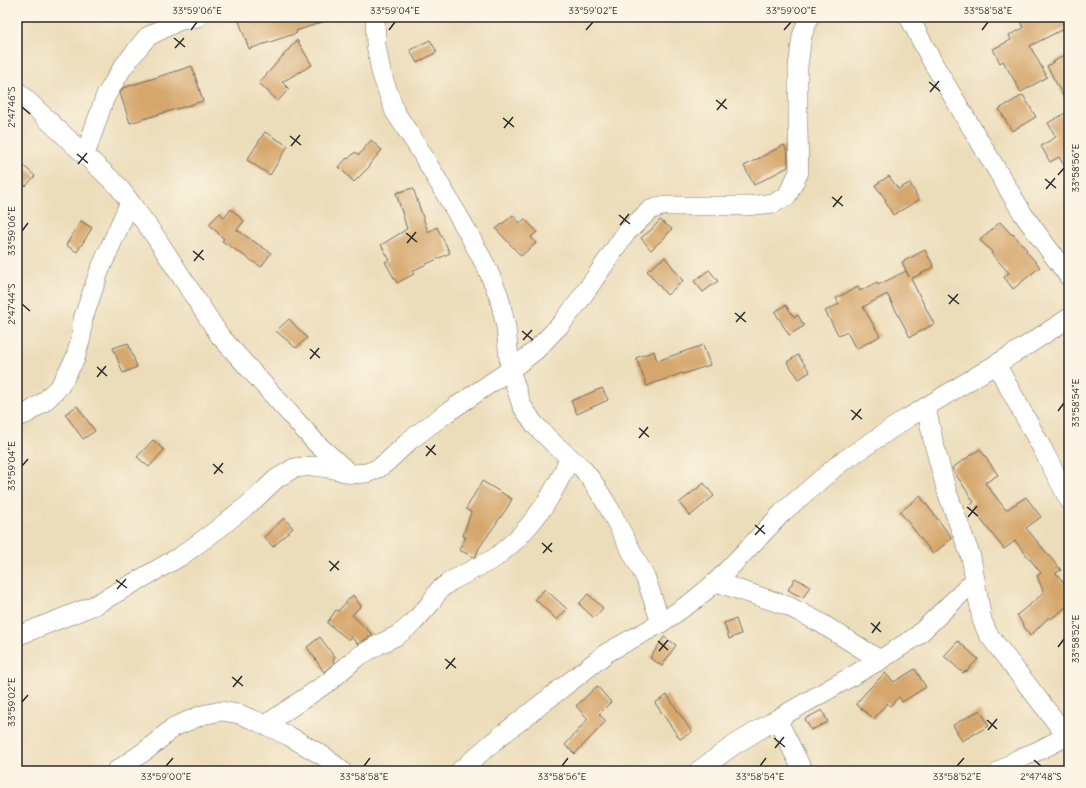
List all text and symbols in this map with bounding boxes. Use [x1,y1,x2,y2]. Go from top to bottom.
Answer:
text: 33°59'06"E [172,4,222,17]
text: 33°59'04"E [370,4,420,17]
text: 33°59'02"E [568,4,618,17]
text: 33°59'00"E [766,4,816,17]
text: 33°58'58"E [964,4,1013,17]
text: 2°47'46"S [5,86,18,128]
text: 33°58'56"E [1069,143,1082,192]
text: 33°59'06"E [5,206,18,256]
text: 2°47'44"S [5,283,18,325]
text: 33°58'54"E [1069,378,1082,427]
text: 33°59'04"E [5,441,18,491]
text: 33°58'52"E [1069,615,1082,663]
text: 33°59'02"E [5,677,18,727]
text: 33°59'00"E [141,770,191,783]
text: 33°58'58"E [340,770,389,783]
text: 33°58'56"E [538,770,587,783]
text: 33°58'54"E [736,770,785,783]
text: 33°58'52"E [933,770,981,783]
text: 2°47'48"S [1020,770,1062,783]

